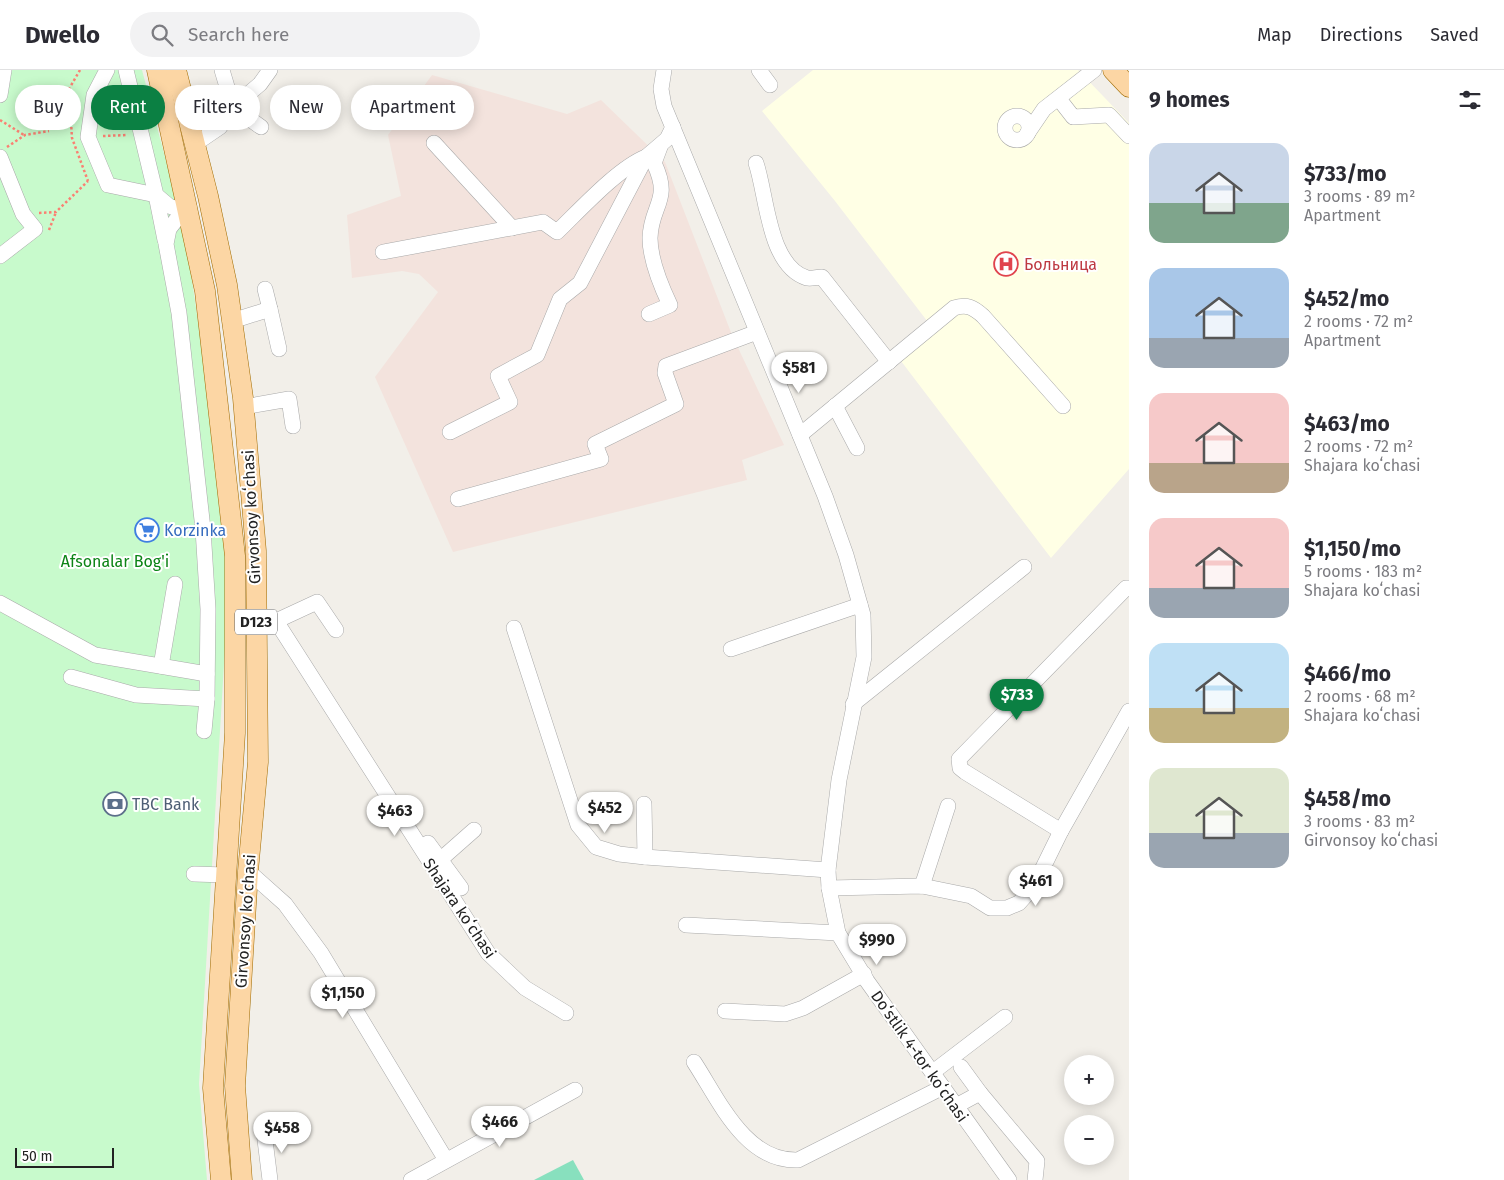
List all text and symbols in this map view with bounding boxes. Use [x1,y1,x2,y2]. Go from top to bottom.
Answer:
search box [130,12,480,57]
text: Dwello [25,21,100,49]
icon: search [148,21,176,49]
text: Search here [188,23,289,46]
text: Map [1257,24,1292,46]
text: Directions [1320,24,1402,46]
text: Saved [1430,24,1479,46]
chip: Buy [15,85,81,130]
chip: Rent [91,85,165,130]
chip: Filters [175,85,260,130]
chip: New [270,85,341,130]
chip: Apartment [351,85,474,130]
icon: filters [1456,86,1484,114]
text: 9 homes [1149,87,1230,113]
text: $733/mo [1304,161,1387,187]
icon: home [1189,163,1249,223]
text: 3 rooms · 89 m² [1304,187,1415,206]
text: Apartment [1304,206,1381,225]
hospital icon: Больница [993,251,1019,277]
place label: Больница [1024,255,1097,274]
text: $452/mo [1304,286,1389,312]
icon: home [1189,288,1249,348]
text: 2 rooms · 72 m² [1304,312,1413,331]
text: Apartment [1304,331,1381,350]
pin: $581 [769,352,829,394]
text: $581 [782,358,816,377]
text: $463/mo [1304,411,1390,437]
icon: home [1189,413,1249,473]
text: 2 rooms · 72 m² [1304,437,1413,456]
street label: Girvonsoy koʻchasi [238,449,265,585]
text: Shajara koʻchasi [1304,456,1421,475]
supermarket icon: Korzinka [134,517,160,543]
place label: Korzinka [164,521,226,540]
text: $1,150/mo [1304,536,1401,562]
icon: home [1189,538,1249,598]
park label: Afsonalar Bog'i [61,552,169,571]
text: 5 rooms · 183 m² [1304,562,1422,581]
text: Shajara koʻchasi [1304,581,1421,600]
road number: D123 [235,610,277,634]
text: $466/mo [1304,661,1391,687]
icon: home [1189,663,1249,723]
pin: $733 [987,678,1047,721]
text: $733 [1001,685,1033,704]
text: 2 rooms · 68 m² [1304,687,1416,706]
text: Shajara koʻchasi [1304,706,1421,725]
text: $458/mo [1304,786,1391,812]
icon: home [1189,788,1249,848]
bank icon: TBC Bank [102,791,128,817]
pin: $452 [575,792,635,834]
pin: $463 [365,794,425,837]
place label: TBC Bank [132,795,200,814]
text: $452 [588,798,622,817]
text: $463 [377,801,413,820]
text: 3 rooms · 83 m² [1304,812,1415,831]
text: Girvonsoy koʻchasi [1304,831,1438,850]
street label: Girvonsoy koʻchasi [231,853,260,989]
street label: Shajara koʻchasi [419,855,500,962]
pin: $461 [1006,864,1066,907]
text: $461 [1019,871,1053,890]
pin: $990 [847,924,907,966]
text: $990 [859,930,895,949]
pin: $1,150 [302,976,384,1019]
text: $1,150 [321,983,365,1002]
street label: Doʻstlik 4-tor koʻchasi [867,987,972,1126]
map controls [1064,1055,1114,1165]
button: + [1064,1055,1114,1105]
pin: $466 [470,1106,530,1148]
pin: $458 [252,1112,312,1154]
text: $466 [482,1112,518,1131]
button: − [1064,1115,1114,1165]
text: $458 [264,1118,300,1137]
scale bar [15,1145,114,1168]
text: 50 m [22,1148,53,1165]

